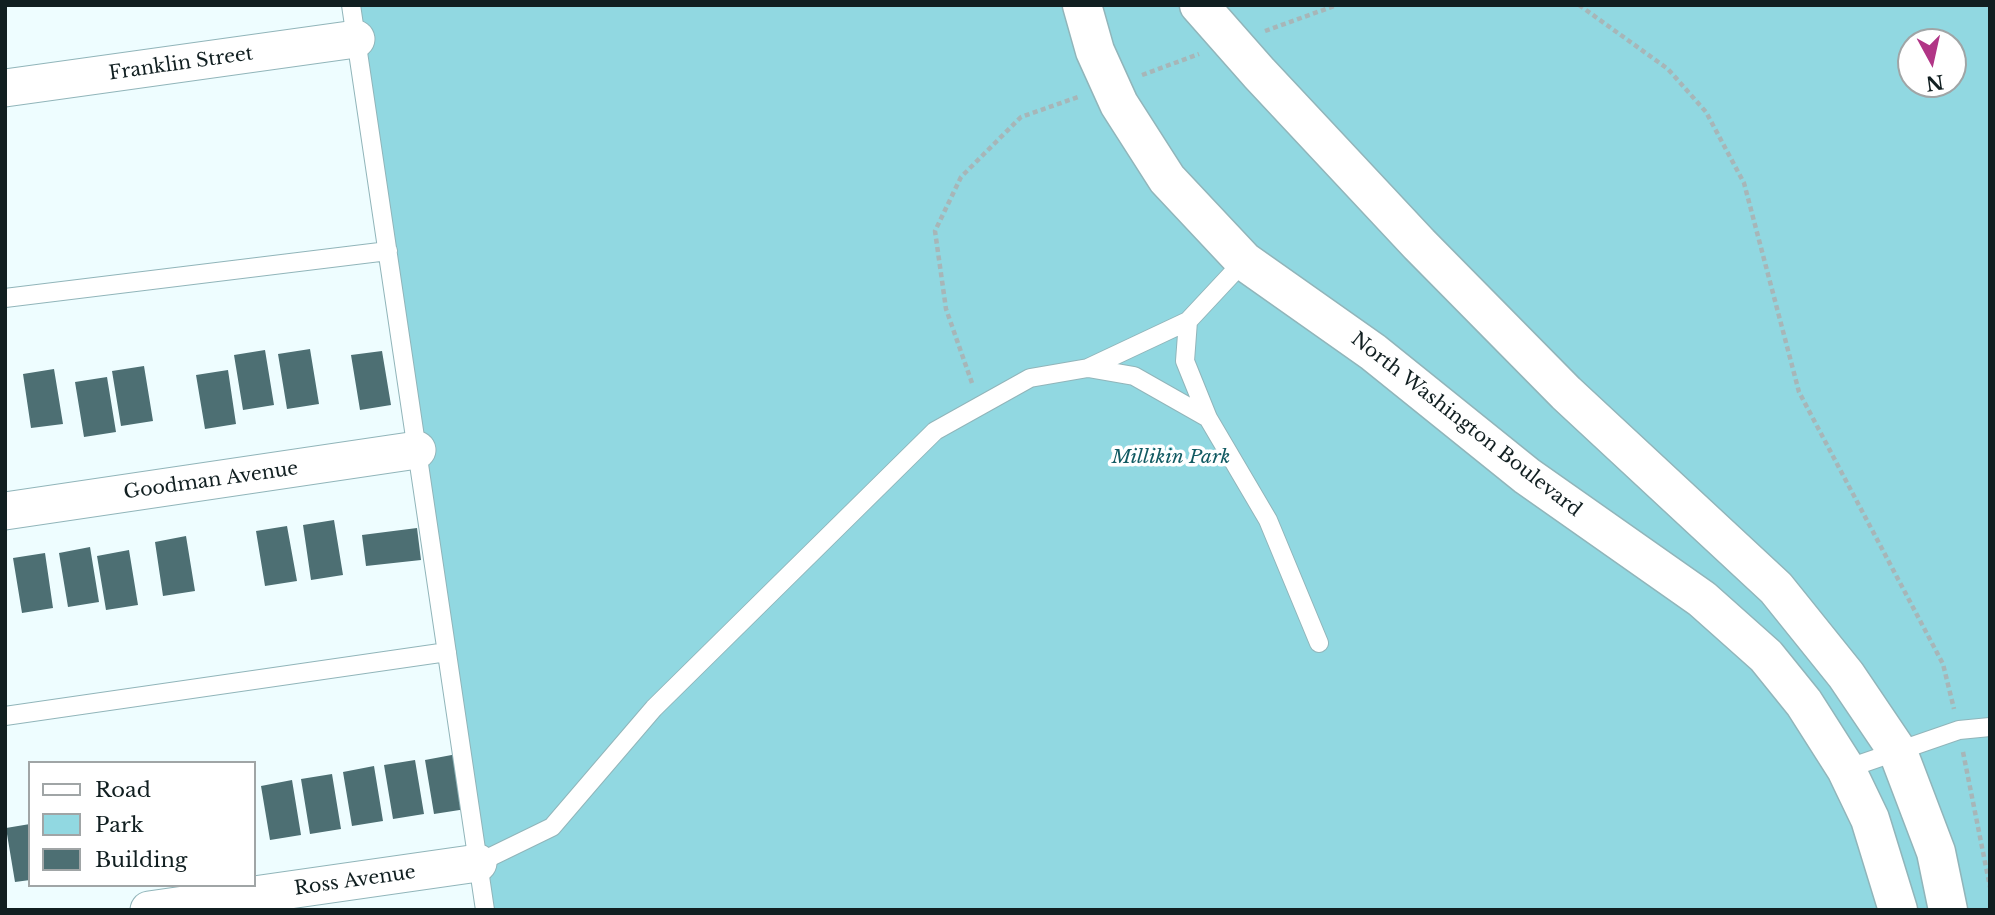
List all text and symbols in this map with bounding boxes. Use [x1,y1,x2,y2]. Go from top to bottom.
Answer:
north arrow [1897,28,1967,98]
street label: Franklin Street [107,43,255,85]
text: N [1924,70,1945,95]
street label: North Washington Boulevard [1346,328,1586,522]
park label: Millikin Park [1112,447,1230,469]
street label: Goodman Avenue [122,457,300,505]
legend [28,761,256,887]
text: Road [95,777,151,803]
text: Park [95,812,144,838]
text: Building [95,847,187,873]
street label: Ross Avenue [293,861,417,901]

